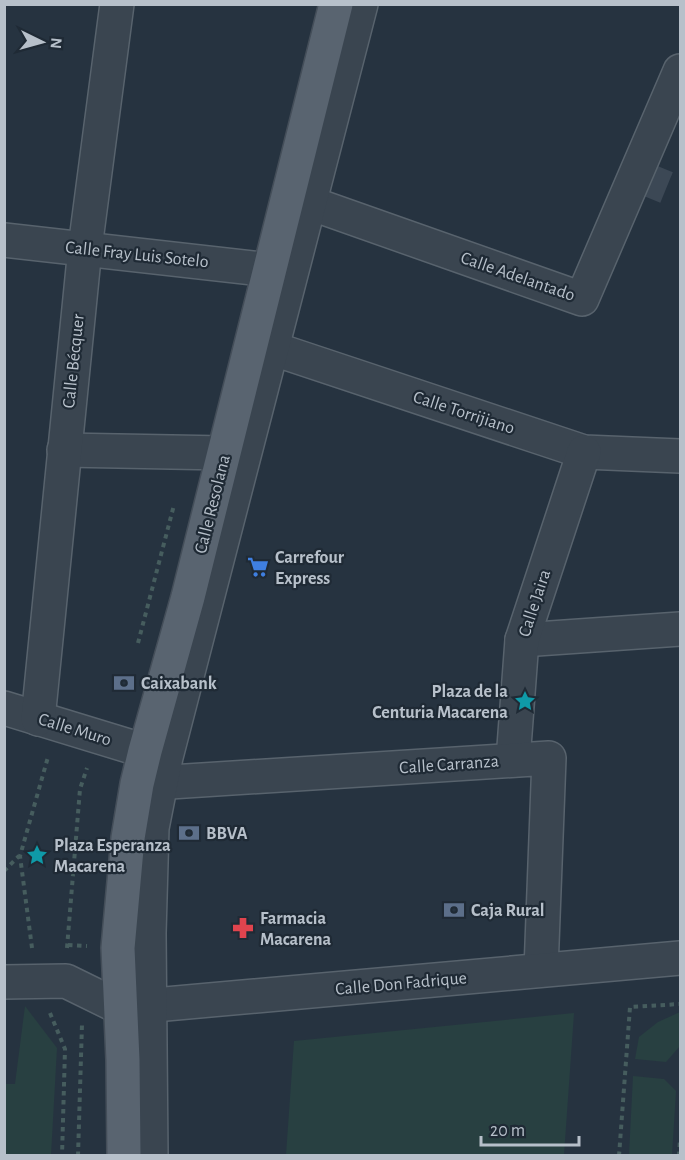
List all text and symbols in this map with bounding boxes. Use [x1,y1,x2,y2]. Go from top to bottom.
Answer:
north arrow [12,12,72,72]
text: N [47,37,64,49]
street label: Calle Fray Luis Sotelo [64,239,210,271]
street label: Calle Adelantado [458,249,577,305]
street label: Calle Bécquer [60,313,88,409]
street label: Calle Torrijiano [411,388,517,438]
street label: Calle Resolana [192,453,234,556]
place label: Carrefour Express [275,549,345,588]
supermarket icon: Carrefour Express [246,555,270,579]
street label: Calle Jaira [516,567,554,639]
bank icon: Caixabank [112,671,136,695]
place label: Caixabank [141,675,217,693]
place label: Plaza de la Centuria Macarena [372,683,508,722]
place icon: Plaza de la Centuria Macarena [513,689,537,713]
street label: Calle Muro [36,710,114,750]
street label: Calle Carranza [399,753,500,777]
bank icon: BBVA [177,821,201,845]
place label: BBVA [206,825,248,843]
place label: Plaza Esperanza Macarena [54,837,171,876]
place icon: Plaza Esperanza Macarena [25,843,49,867]
bank icon: Caja Rural [442,898,466,922]
place label: Caja Rural [471,902,545,920]
place label: Farmacia Macarena [260,910,331,949]
pharmacy icon: Farmacia Macarena [231,916,255,940]
street label: Calle Don Fadrique [334,969,468,999]
scale bar [481,1109,578,1147]
text: 20 m [490,1122,525,1140]

